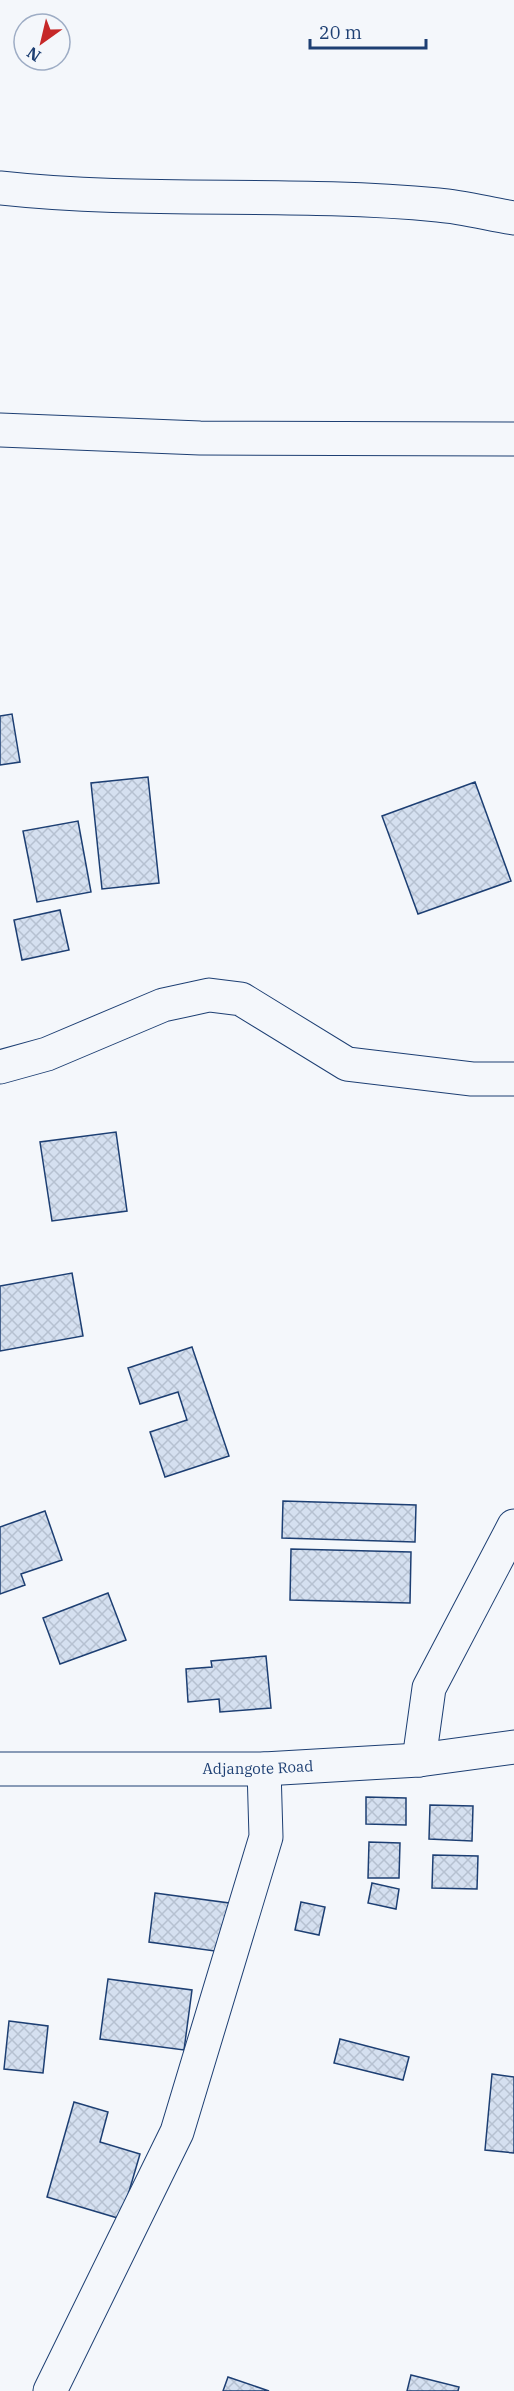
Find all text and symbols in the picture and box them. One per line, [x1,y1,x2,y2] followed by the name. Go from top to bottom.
[12,12,72,72] north arrow
[310,12,426,50] scale bar
[319,21,362,44] text: 20 m
[23,43,44,66] text: N
[203,1756,314,1778] street label: Adjangote Road

